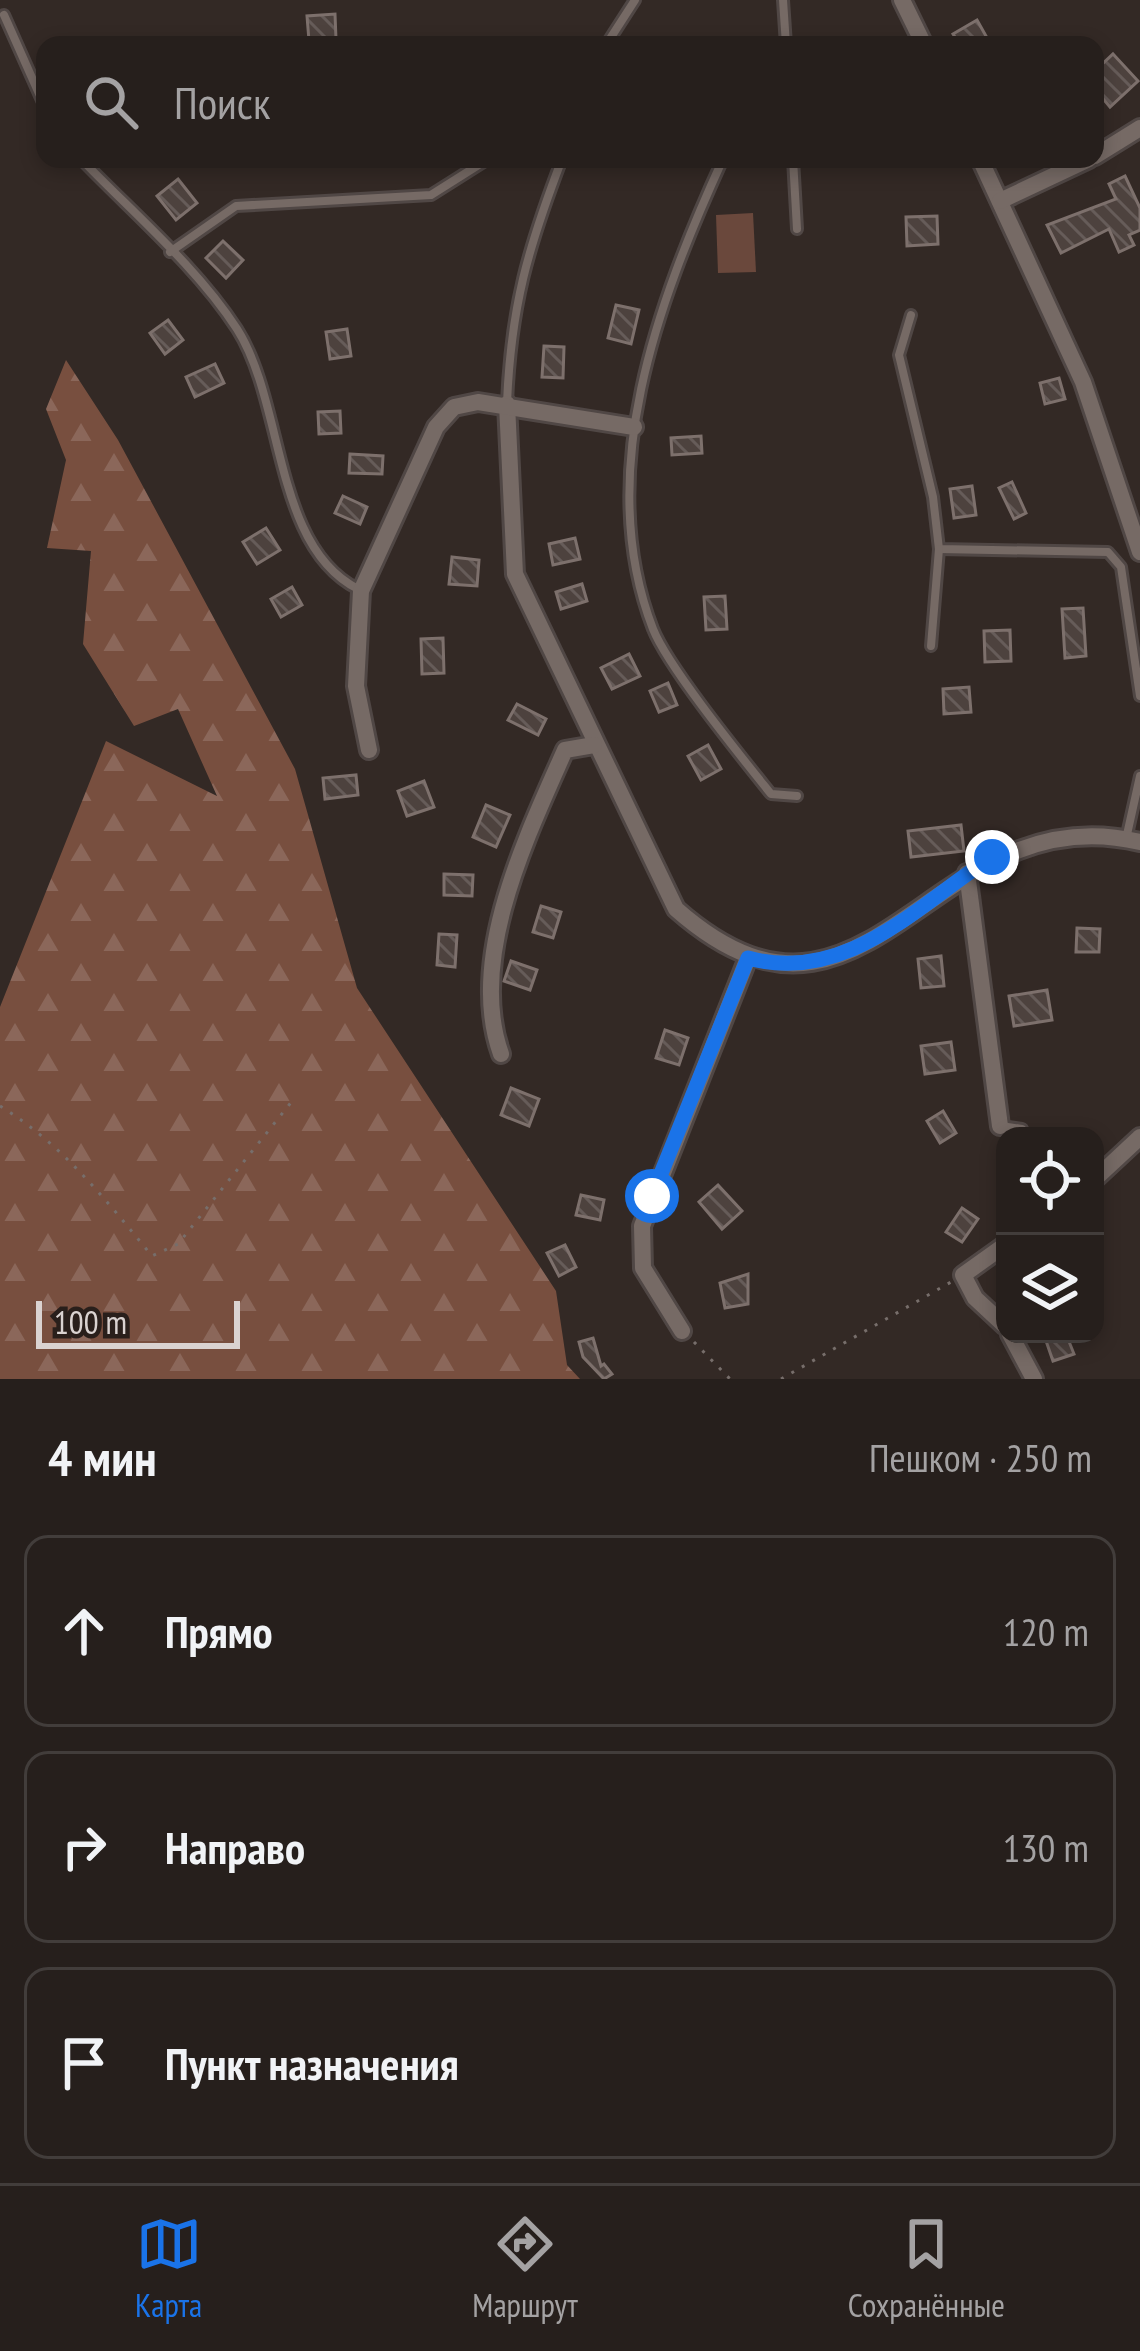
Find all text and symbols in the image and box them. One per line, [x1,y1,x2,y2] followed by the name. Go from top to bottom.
[36,36,1104,168] search box
[78,69,144,135] icon: search
[174,73,270,131] text: Поиск
[965,830,1019,884] route end
[996,1127,1104,1343] map controls
[996,1127,1104,1235] button: locate
[625,1169,679,1223] route start
[996,1235,1104,1343] button: layers
[36,1295,240,1348] scale bar
[54,1300,127,1343] text: 100 m
[48,1424,157,1490] text: 4 мин
[869,1432,1092,1483] text: Пешком · 250 m
[51,1598,117,1664] icon: ahead
[165,1602,273,1660] text: Прямо
[1003,1606,1089,1657] text: 120 m
[51,1814,117,1880] icon: right
[165,1818,305,1876] text: Направо
[1003,1822,1089,1873] text: 130 m
[51,2030,117,2096] icon: arrive
[165,2034,459,2092] text: Пункт назначения
[135,2211,202,2326] tab: Карта
[472,2211,578,2326] tab: Маршрут
[848,2211,1005,2326] tab: Сохранённые

